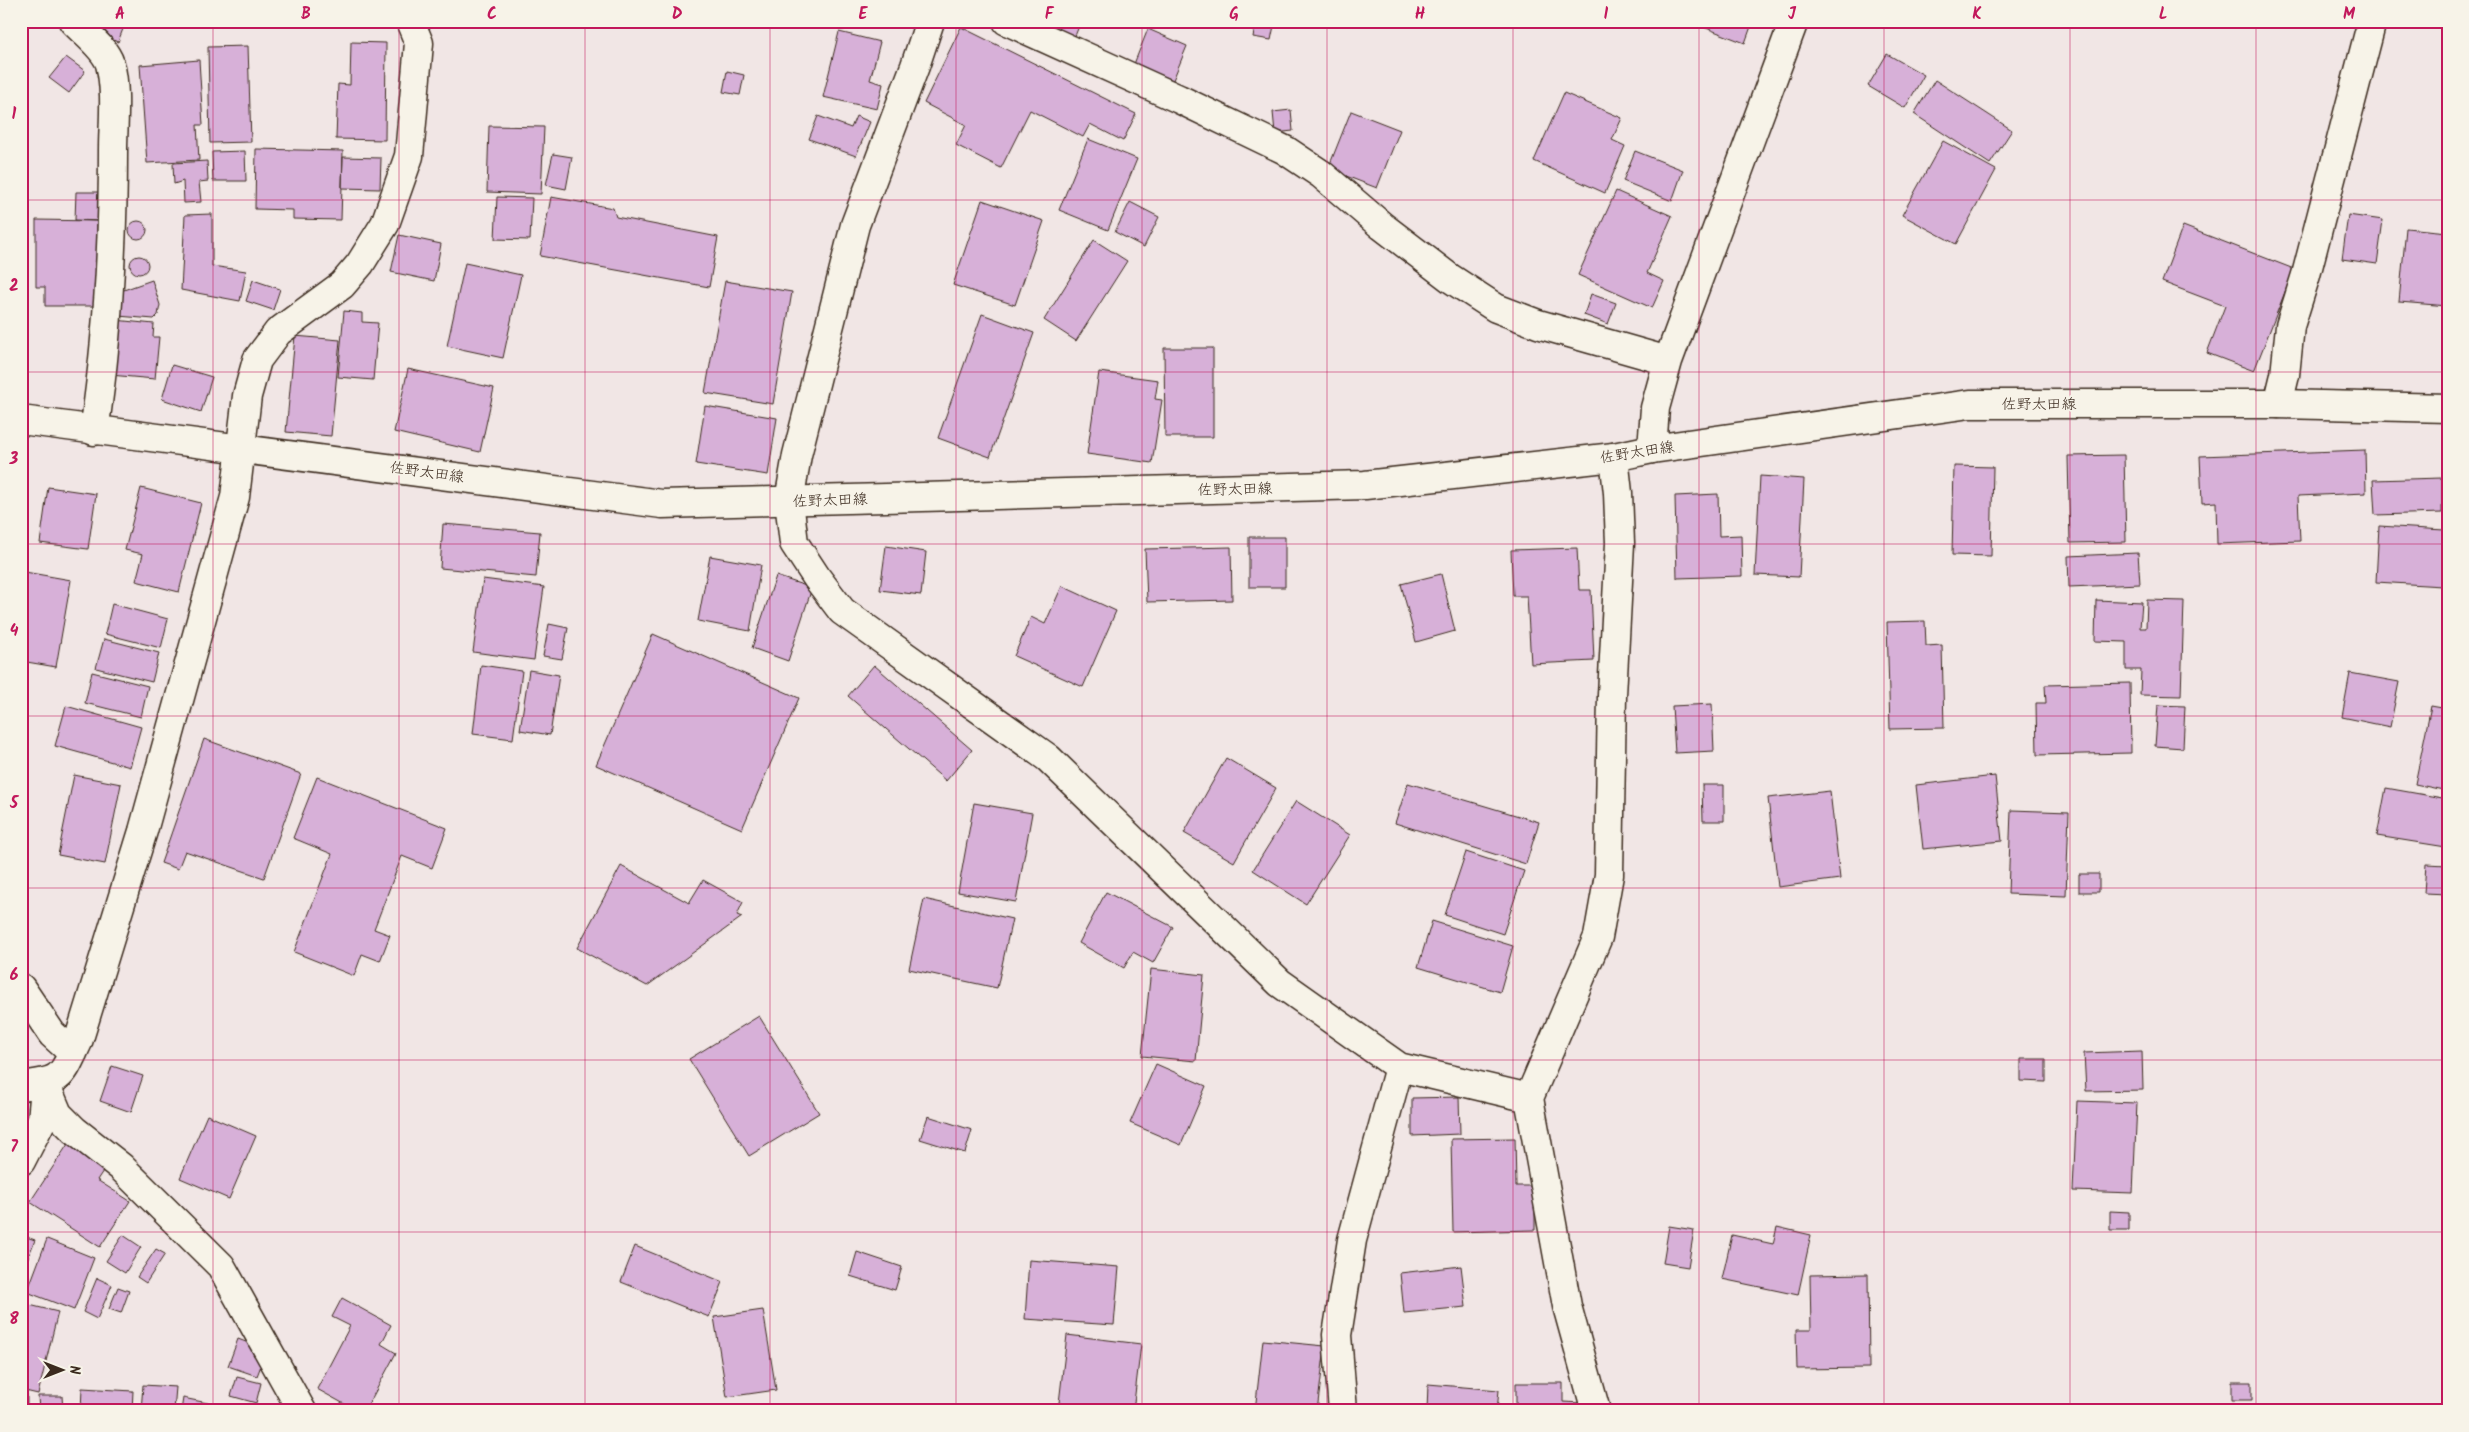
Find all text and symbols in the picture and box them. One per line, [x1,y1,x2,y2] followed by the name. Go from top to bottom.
[115,2,125,27] text: A
[301,2,311,27] text: B
[487,2,497,27] text: C
[672,2,683,27] text: D
[859,2,869,27] text: E
[1045,2,1055,27] text: F
[1229,2,1239,27] text: G
[1415,2,1425,27] text: H
[1604,2,1609,27] text: I
[1788,2,1797,27] text: J
[1972,2,1982,27] text: K
[2159,2,2167,27] text: L
[2343,2,2356,27] text: M
[12,102,17,127] text: 1
[9,274,19,299] text: 2
[2001,393,2077,417] street label: 佐野太田線
[1598,435,1676,471] street label: 佐野太田線
[9,447,19,472] text: 3
[388,456,466,490] street label: 佐野太田線
[1197,477,1273,503] street label: 佐野太田線
[792,488,868,514] street label: 佐野太田線
[10,619,19,644] text: 4
[9,791,20,816] text: 5
[10,963,19,988] text: 6
[10,1135,18,1160] text: 7
[9,1307,19,1332] text: 8
[38,1344,88,1394] north arrow
[63,1366,85,1375] text: N

